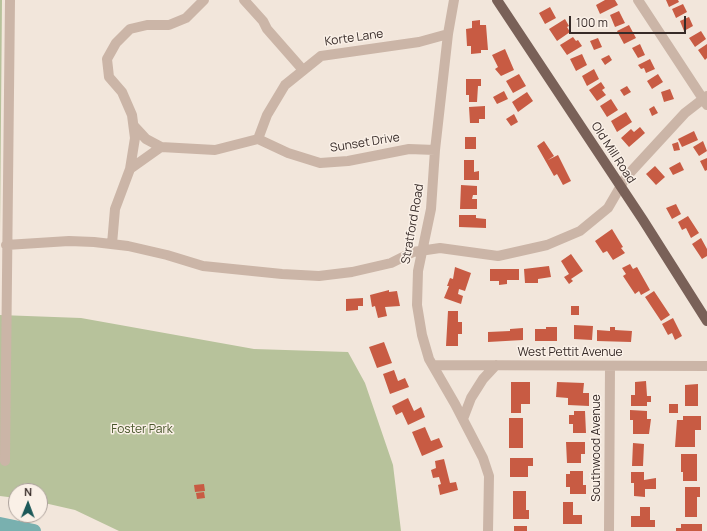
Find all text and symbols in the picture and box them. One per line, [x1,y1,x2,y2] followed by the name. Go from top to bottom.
[571,8,688,34] scale bar
[576,14,608,31] text: 100 m
[324,27,384,49] street label: Korte Lane
[588,120,638,186] street label: Old Mill Road
[329,130,401,156] street label: Sunset Drive
[399,183,427,265] street label: Stratford Road
[517,346,623,360] street label: West Pettit Avenue
[590,394,604,502] street label: Southwood Avenue
[111,423,173,437] park label: Foster Park
[8,483,48,523] north arrow
[24,484,32,499] text: N

